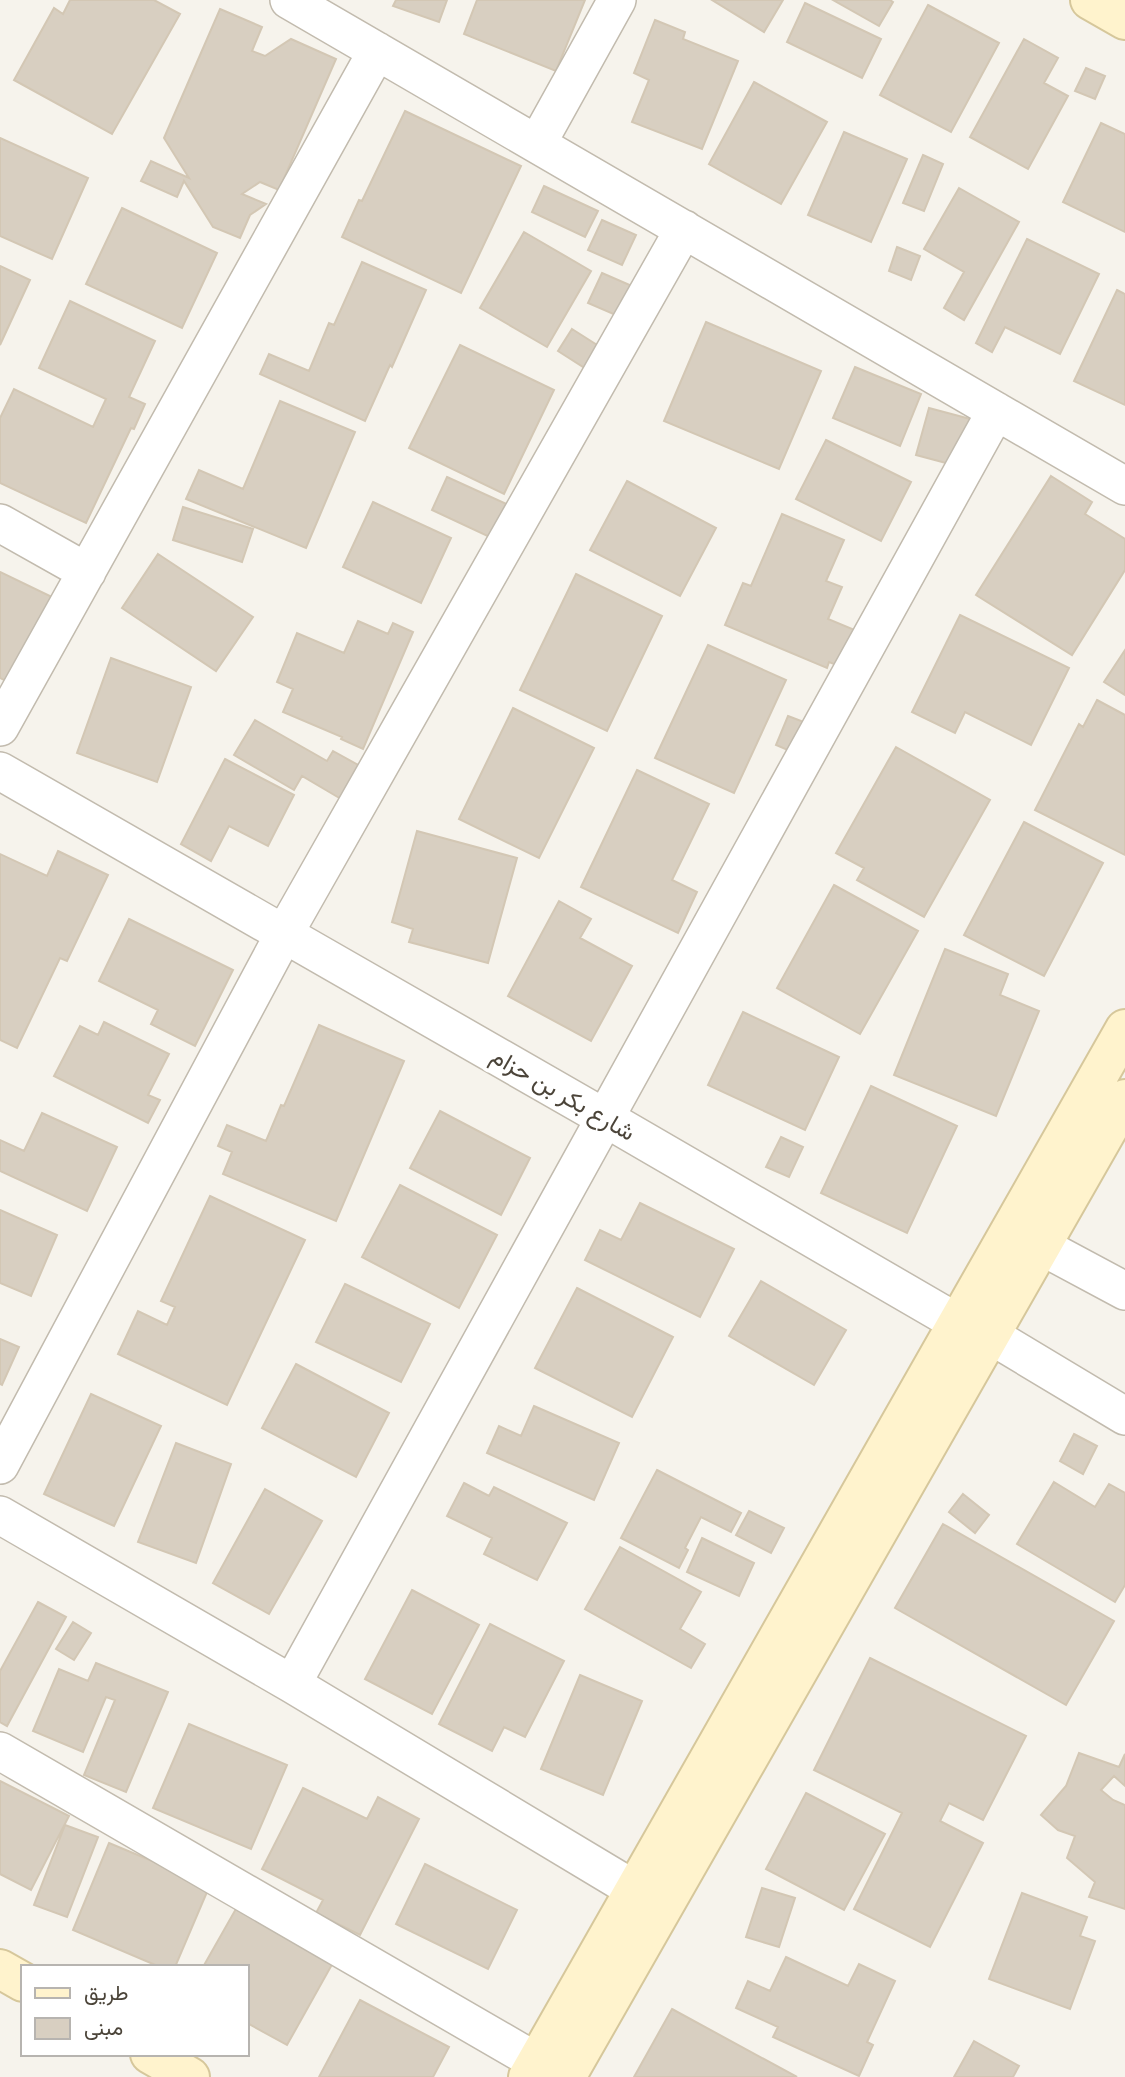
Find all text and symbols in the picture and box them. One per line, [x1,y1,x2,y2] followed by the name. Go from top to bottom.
[484,1042,640,1149] street label: شارع بكر بن حزام
[21,1965,248,2056] legend
[84,1981,129,2008] text: طريق
[84,2016,123,2043] text: مبنى

